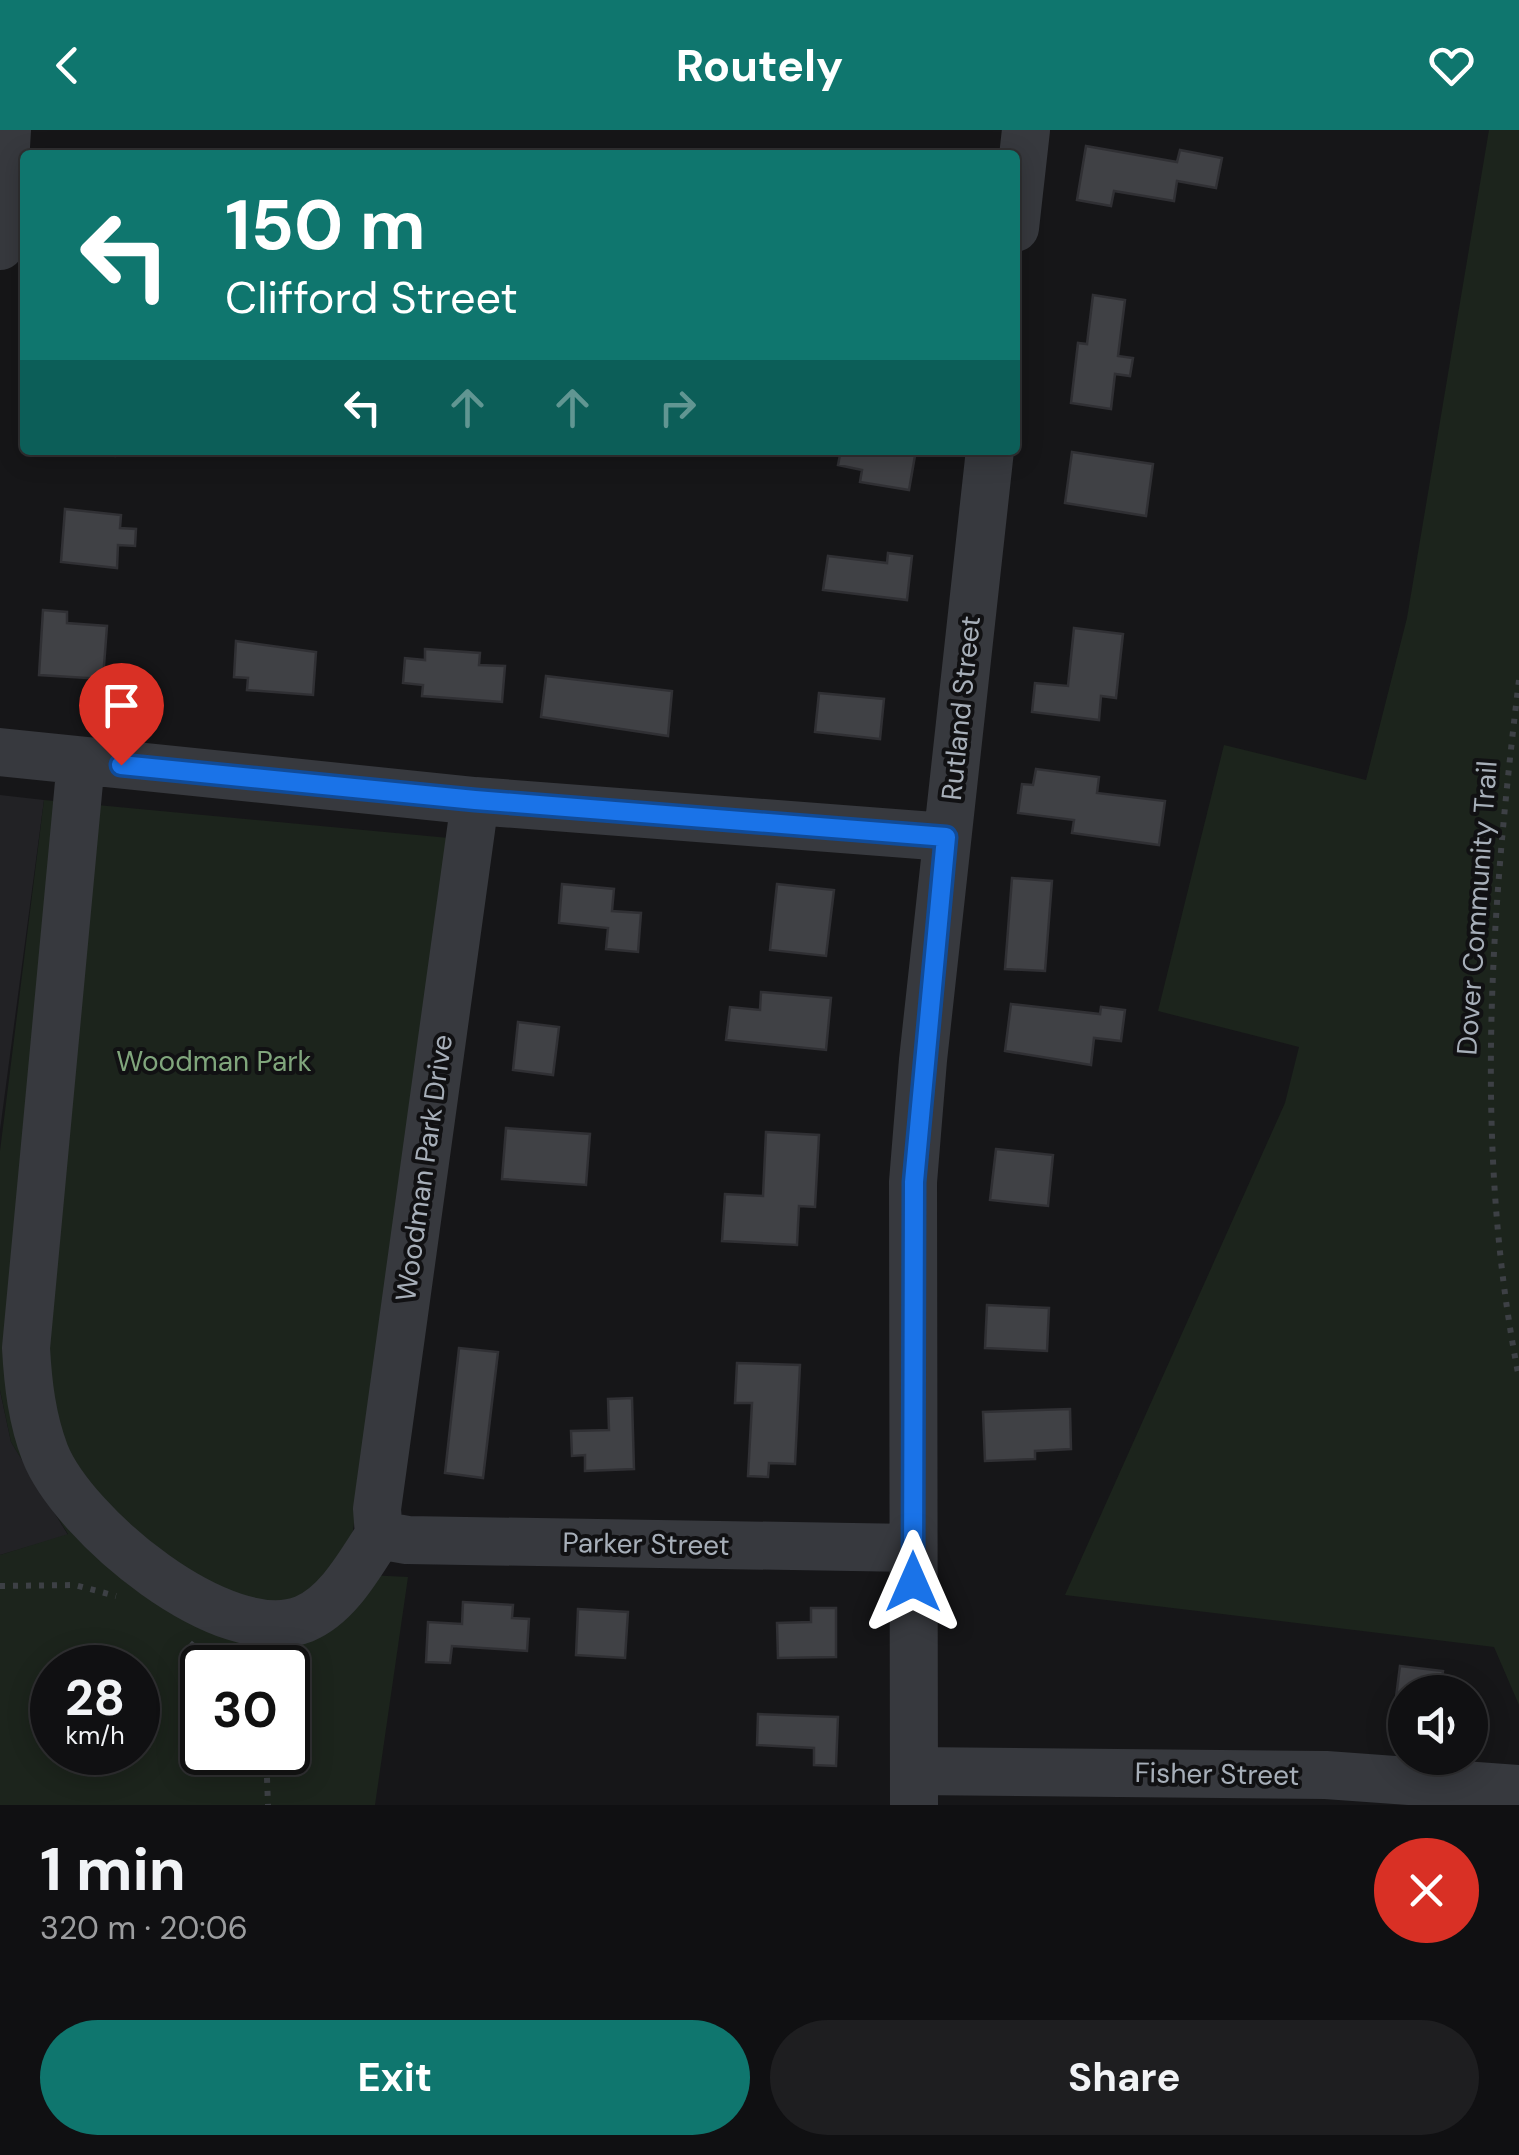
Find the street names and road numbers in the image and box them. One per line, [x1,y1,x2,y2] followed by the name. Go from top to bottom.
[933,614,989,802] street label: Rutland Street
[1448,760,1506,1056] street label: Dover Community Trail
[387,1032,461,1304] street label: Woodman Park Drive
[562,1524,730,1564] street label: Parker Street
[1134,1754,1300,1794] street label: Fisher Street

